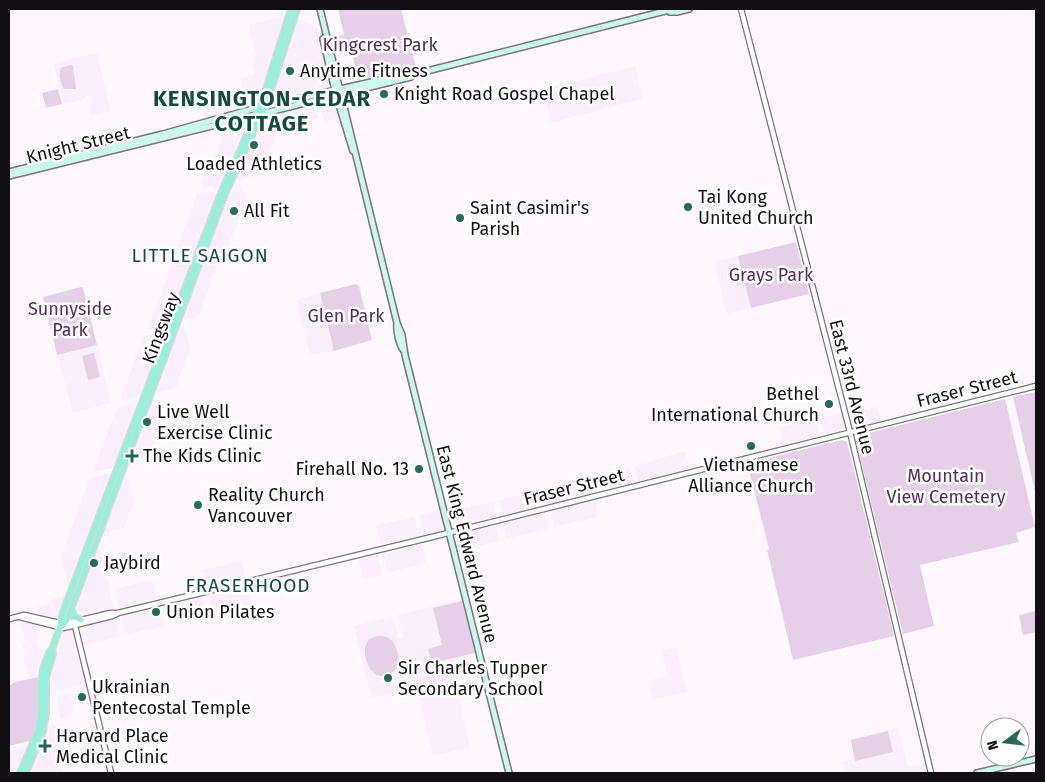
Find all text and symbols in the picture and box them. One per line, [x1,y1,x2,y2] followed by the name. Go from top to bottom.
[322,34,438,56] park label: Kingcrest Park
[300,60,428,82] place label: Anytime Fitness
[284,65,296,77] marker: Anytime Fitness
[394,83,615,105] place label: Knight Road Gospel Chapel
[153,85,371,137] district label: KENSINGTON-CEDAR COTTAGE
[378,88,390,100] marker: Knight Road Gospel Chapel
[24,121,133,169] street label: Knight Street
[248,139,260,151] marker: Loaded Athletics
[186,153,322,175] place label: Loaded Athletics
[698,186,814,229] place label: Tai Kong United Church
[470,197,589,240] place label: Saint Casimir's Parish
[244,200,290,222] place label: All Fit
[682,201,694,213] marker: Tai Kong United Church
[228,205,240,217] marker: All Fit
[454,212,466,224] marker: Saint Casimir's Parish
[131,244,269,267] district label: LITTLE SAIGON
[729,264,814,286] park label: Grays Park
[137,289,185,367] street label: Kingsway
[28,298,112,341] park label: Sunnyside Park
[307,305,385,327] park label: Glen Park
[825,317,879,457] street label: East 33rd Avenue
[914,366,1020,412] street label: Fraser Street
[651,383,819,426] place label: Bethel International Church
[823,398,835,410] marker: Bethel International Church
[157,401,273,444] place label: Live Well Exercise Clinic
[141,416,153,428] marker: Live Well Exercise Clinic
[745,440,757,452] marker: Vietnamese Alliance Church
[432,443,502,645] street label: East King Edward Avenue
[143,445,262,467] place label: The Kids Clinic
[125,449,139,463] marker: The Kids Clinic
[688,454,814,497] place label: Vietnamese Alliance Church
[296,458,409,480] place label: Firehall No. 13
[413,463,425,475] marker: Firehall No. 13
[521,464,627,510] street label: Fraser Street
[886,465,1006,508] park label: Mountain View Cemetery
[208,484,325,527] place label: Reality Church Vancouver
[192,499,204,511] marker: Reality Church Vancouver
[104,552,161,574] place label: Jaybird
[88,557,100,569] marker: Jaybird
[185,574,311,597] district label: FRASERHOOD
[166,601,274,623] place label: Union Pilates
[150,606,162,618] marker: Union Pilates
[398,657,547,700] place label: Sir Charles Tupper Secondary School
[382,672,394,684] marker: Sir Charles Tupper Secondary School
[92,676,251,719] place label: Ukrainian Pentecostal Temple
[76,691,88,703] marker: Ukrainian Pentecostal Temple
[980,717,1030,767] north arrow
[56,725,169,768] place label: Harvard Place Medical Clinic
[38,739,52,753] marker: Harvard Place Medical Clinic
[984,739,1002,752] text: N

